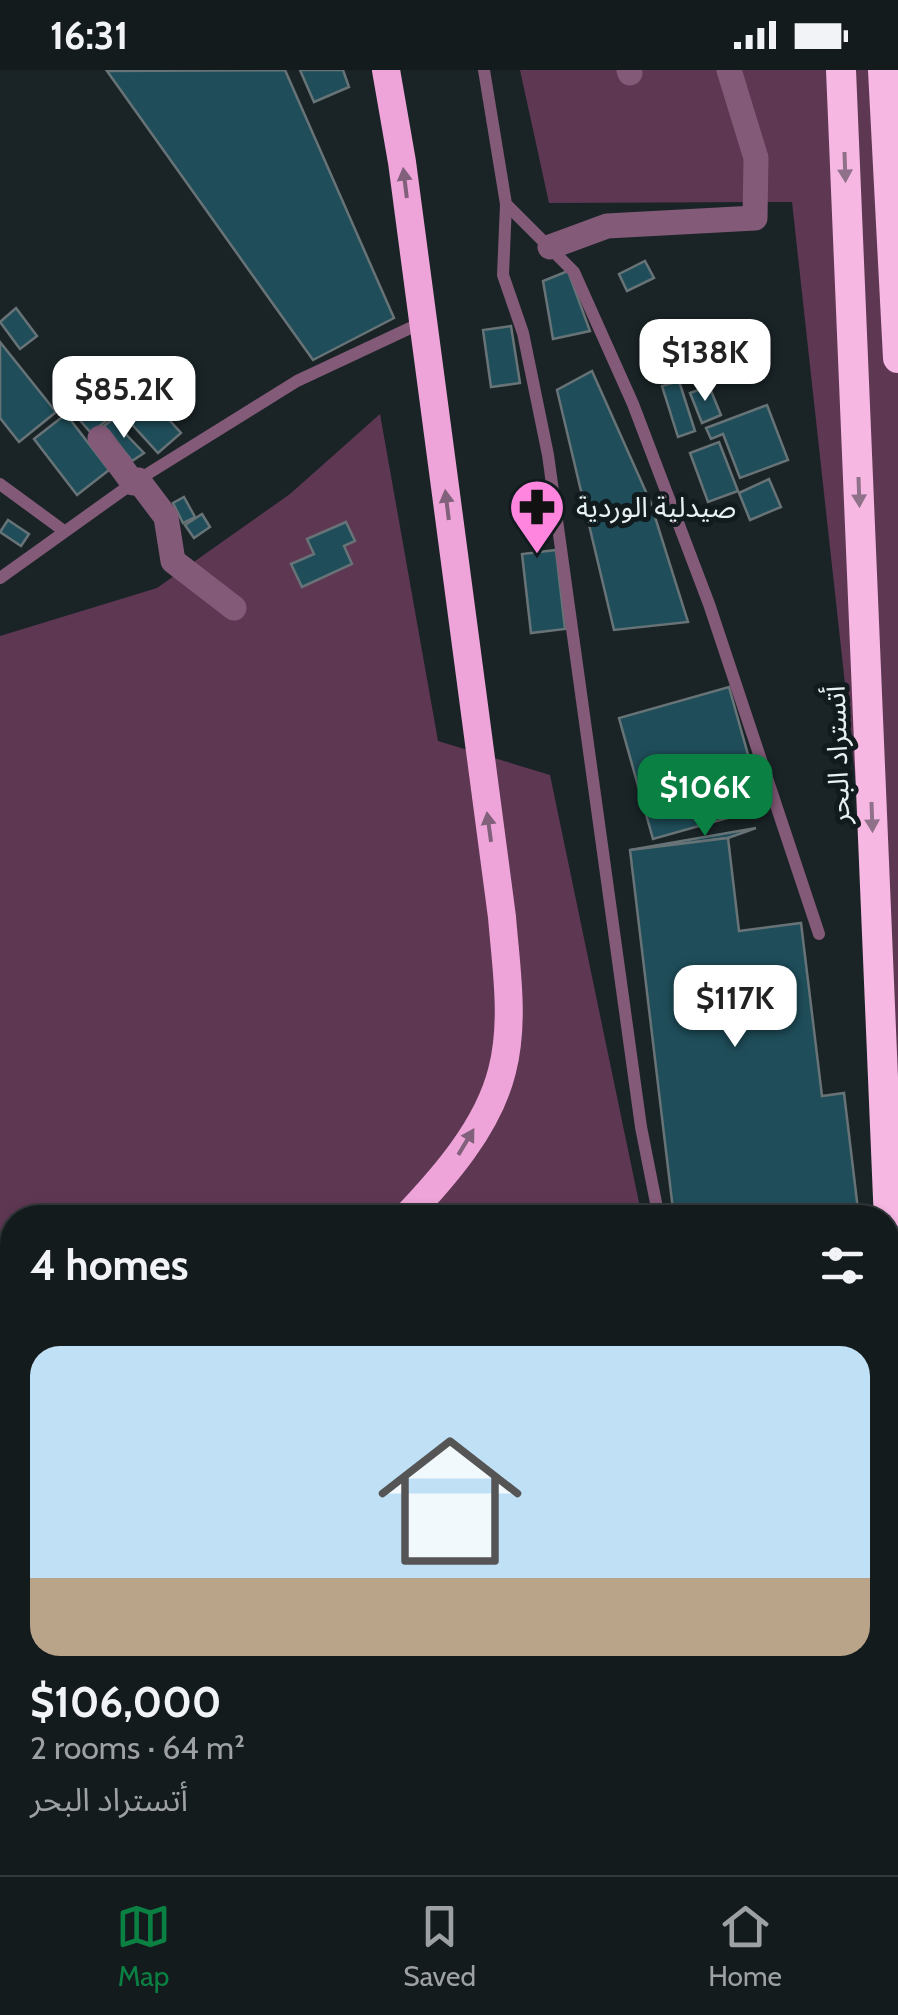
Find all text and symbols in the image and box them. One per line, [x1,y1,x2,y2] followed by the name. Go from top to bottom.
[50,12,128,59] text: 16:31
[837,152,853,184] one-way arrow
[397,166,413,198] one-way arrow
[635,319,775,404] pin: $138K
[661,332,749,371] text: $138K
[43,356,205,441] pin: $85.2K
[74,369,174,408] text: $85.2K
[507,477,567,556] pharmacy icon: صيدلية الوردية
[851,477,867,509] one-way arrow
[438,489,454,520] one-way arrow
[576,490,736,524] place label: صيدلية الوردية
[817,685,856,826] street label: أتستراد البحر
[635,754,775,839] pin: $106K
[659,767,751,806] text: $106K
[864,801,880,833] one-way arrow
[481,811,497,842] one-way arrow
[665,965,805,1050] pin: $117K
[696,978,774,1017] text: $117K
[457,1128,474,1156] one-way arrow
[815,1238,870,1293] icon: filters
[30,1239,189,1291] text: 4 homes
[360,1411,540,1591] icon: home
[30,1676,221,1728] text: $106,000
[30,1728,245,1767] text: 2 rooms · 64 m²
[30,1780,188,1819] text: أتستراد البحر
[116,1899,171,1993] tab: Map
[403,1899,476,1993] tab: Saved
[708,1899,782,1993] tab: Home

